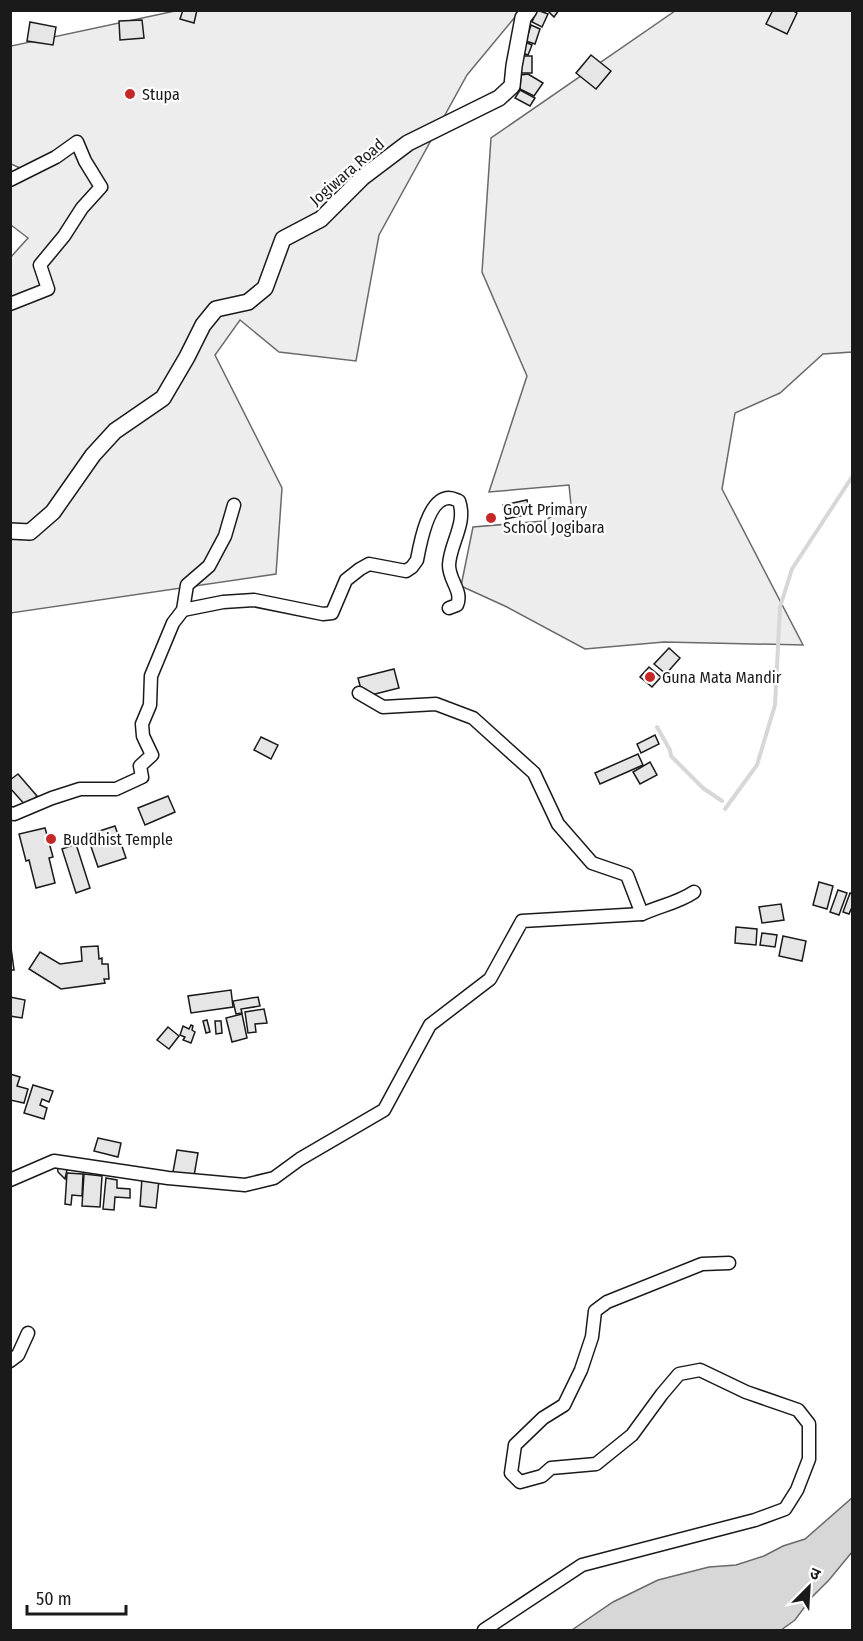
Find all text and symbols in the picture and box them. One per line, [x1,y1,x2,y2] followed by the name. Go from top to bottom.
[142,85,180,104] place label: Stupa
[123,87,137,101] marker: Stupa
[306,135,388,209] street label: Jogiwara Road
[503,500,605,537] place label: Govt Primary School Jogibara
[484,511,498,525] marker: Govt Primary School Jogibara
[662,668,782,687] place label: Guna Mata Mandir
[643,670,657,684] marker: Guna Mata Mandir
[63,830,173,849] place label: Buddhist Temple
[44,832,58,846] marker: Buddhist Temple
[779,1557,839,1617] north arrow
[807,1563,824,1585] text: उ
[27,1578,126,1616] scale bar
[36,1588,72,1610] text: 50 m

